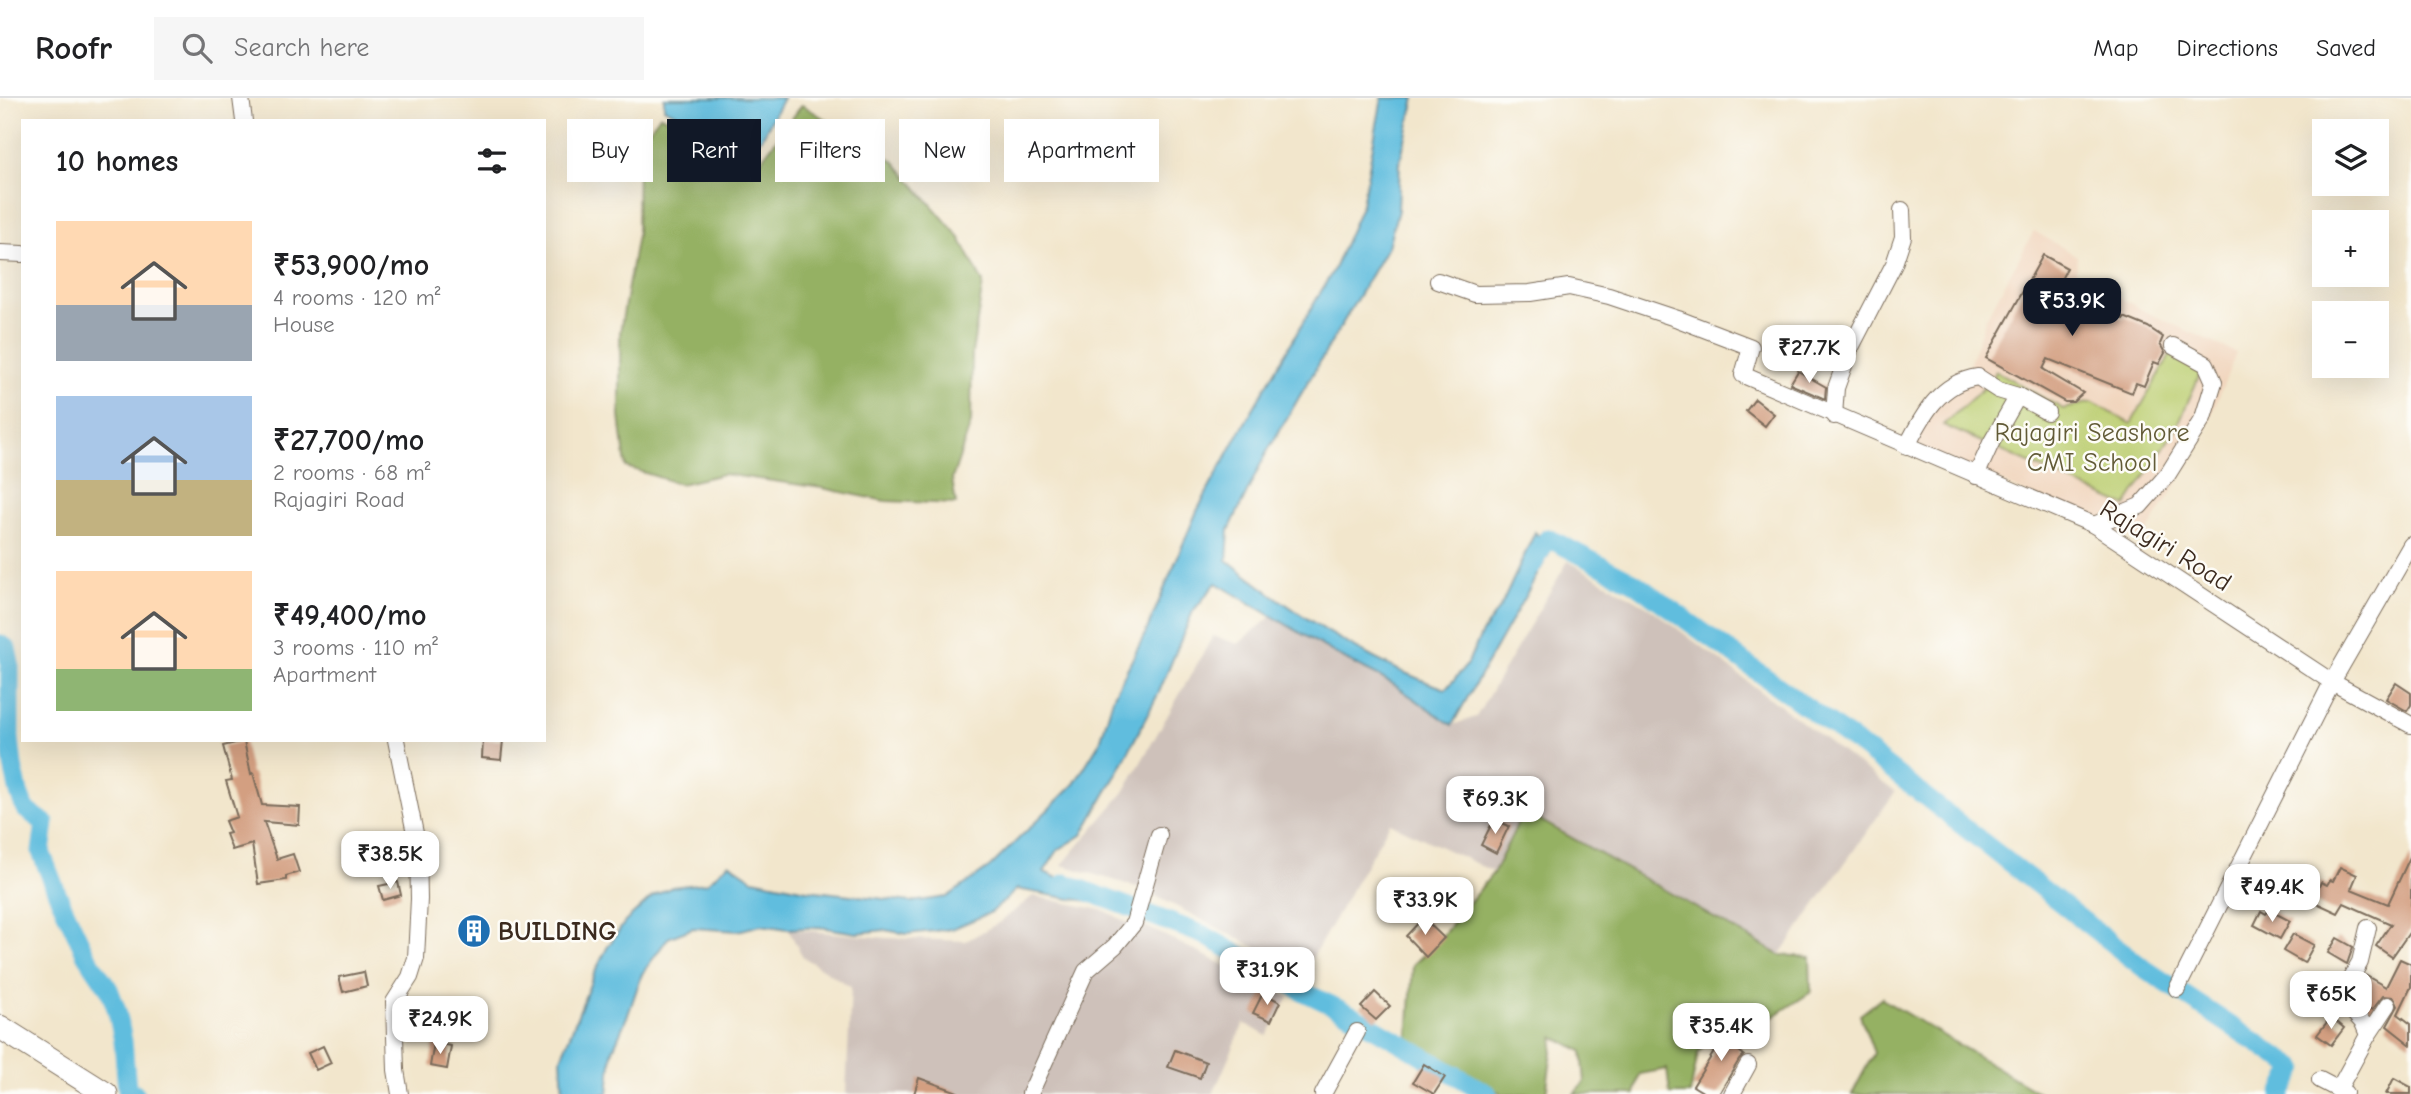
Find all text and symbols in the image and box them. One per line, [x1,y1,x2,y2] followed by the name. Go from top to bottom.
[154,17,644,80] search box
[35,29,112,67] text: Roofr
[178,29,216,67] icon: search
[234,33,369,63] text: Search here
[2093,34,2139,62] text: Map
[2177,34,2278,62] text: Directions
[2316,34,2376,62] text: Saved
[567,119,653,182] chip: Buy
[667,119,761,182] chip: Rent
[775,119,885,182] chip: Filters
[899,119,990,182] chip: New
[1004,119,1159,182] chip: Apartment
[2312,119,2389,378] map controls
[2312,119,2389,196] button: layers
[473,142,511,180] icon: filters
[56,144,178,179] text: 10 homes
[2312,210,2389,287] button: +
[273,248,429,283] text: ₹53,900/mo
[112,249,196,333] icon: home
[2015,278,2129,338] pin: ₹53.9K
[273,284,440,311] text: 4 rooms · 120 m²
[2039,287,2105,314] text: ₹53.9K
[2312,301,2389,378] button: −
[273,311,335,338] text: House
[1752,326,1866,385] pin: ₹27.7K
[1778,334,1840,361] text: ₹27.7K
[1995,418,2189,478] park label: Rajagiri Seashore CMI School
[273,423,424,458] text: ₹27,700/mo
[112,424,196,508] icon: home
[273,459,431,486] text: 2 rooms · 68 m²
[273,486,405,513] text: Rajagiri Road
[2094,494,2237,598] street label: Rajagiri Road
[273,598,427,633] text: ₹49,400/mo
[112,599,196,683] icon: home
[273,634,438,661] text: 3 rooms · 110 m²
[273,661,376,688] text: Apartment
[1438,776,1552,836] pin: ₹69.3K
[1462,785,1528,812] text: ₹69.3K
[333,832,447,891] pin: ₹38.5K
[357,840,423,867] text: ₹38.5K
[2215,864,2329,924] pin: ₹49.4K
[2240,873,2304,900] text: ₹49.4K
[1368,878,1482,937] pin: ₹33.9K
[1393,886,1457,913] text: ₹33.9K
[455,912,493,950] building icon: BUILDING
[498,917,617,947] place label: BUILDING
[1210,948,1324,1007] pin: ₹31.9K
[1236,956,1298,983] text: ₹31.9K
[2290,972,2372,1031] pin: ₹65K
[2306,980,2356,1007] text: ₹65K
[383,996,497,1056] pin: ₹24.9K
[1664,1004,1778,1063] pin: ₹35.4K
[408,1005,472,1032] text: ₹24.9K
[1689,1012,1753,1039] text: ₹35.4K

